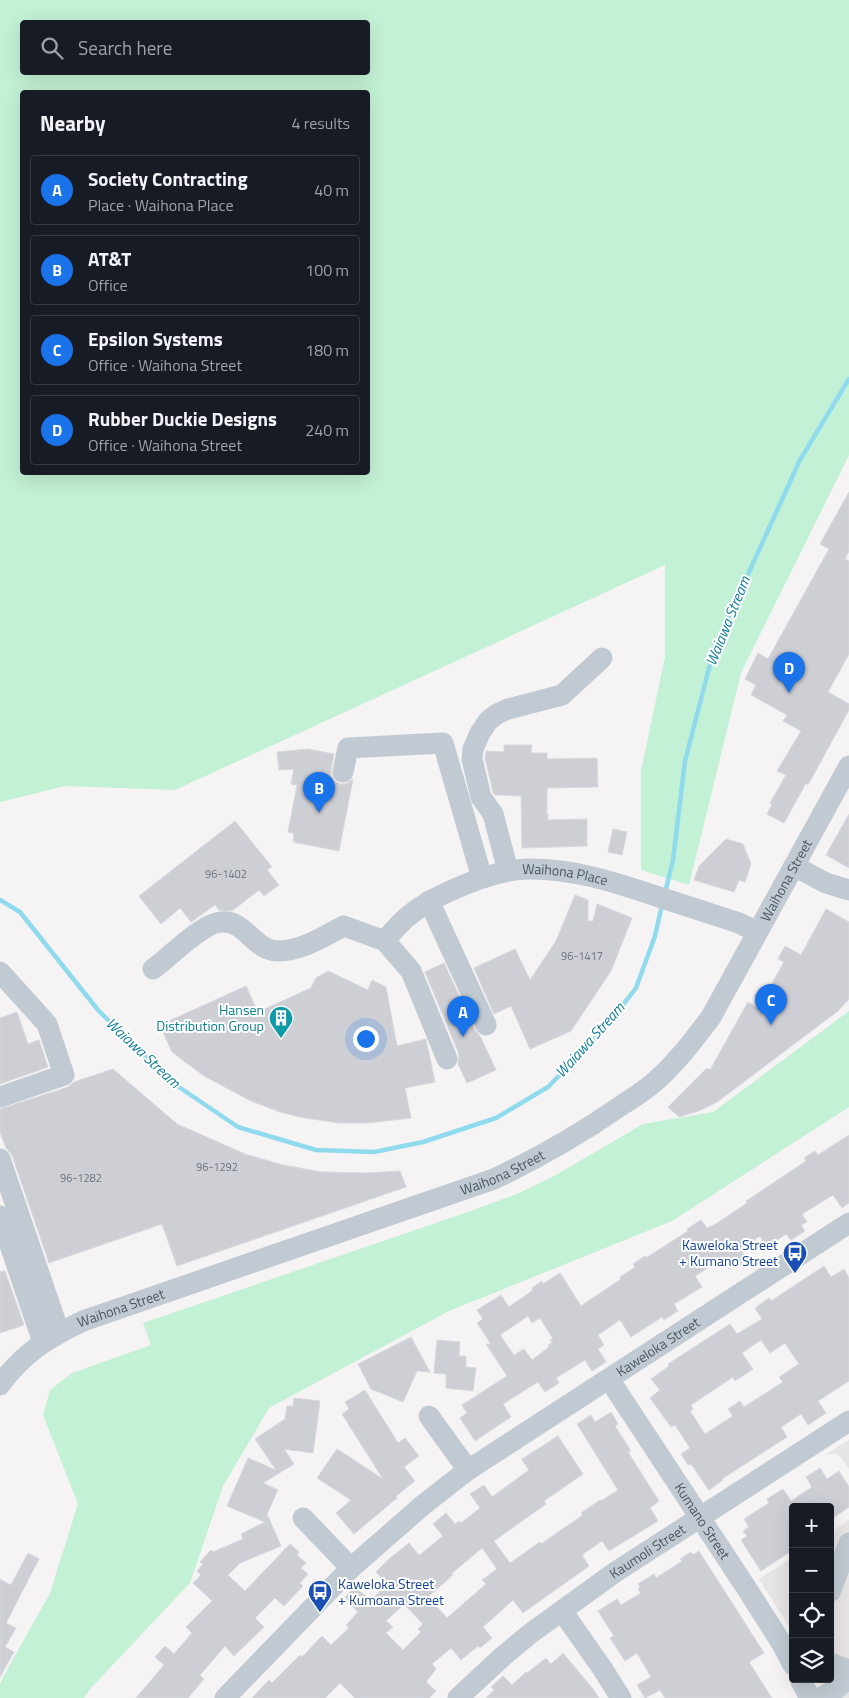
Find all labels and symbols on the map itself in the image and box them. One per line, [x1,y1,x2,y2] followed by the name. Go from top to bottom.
[699,572,756,669] water label: Waiawa Stream
[773,652,805,693] pin: D
[303,772,335,813] pin: B
[755,835,817,925] street label: Waihona Street
[522,858,610,890] street label: Waihona Place
[205,866,247,882] house number: 96-1402
[561,948,603,964] house number: 96-1417
[755,984,787,1025] pin: C
[447,996,479,1037] pin: A
[549,997,630,1083] water label: Waiawa Stream
[156,999,264,1036] place label: Hansen Distribution Group
[268,1005,294,1039] building icon: Hansen Distribution Group
[101,1012,186,1094] water label: Waiawa Stream
[353,1026,379,1052] your location
[457,1144,548,1200] street label: Waihona Street
[196,1159,238,1175] house number: 96-1292
[60,1170,102,1186] house number: 96-1282
[679,1234,778,1271] place label: Kaweloka Street + Kumano Street
[782,1240,808,1274] bus stop icon: Kaweloka Street + Kumano Street
[74,1283,167,1332] street label: Waihona Street
[612,1311,704,1381] street label: Kaweloka Street
[670,1478,736,1563] street label: Kumano Street
[605,1518,689,1583] street label: Kaumoli Street
[338,1573,444,1610] place label: Kaweloka Street + Kumoana Street
[307,1579,333,1613] bus stop icon: Kaweloka Street + Kumoana Street

